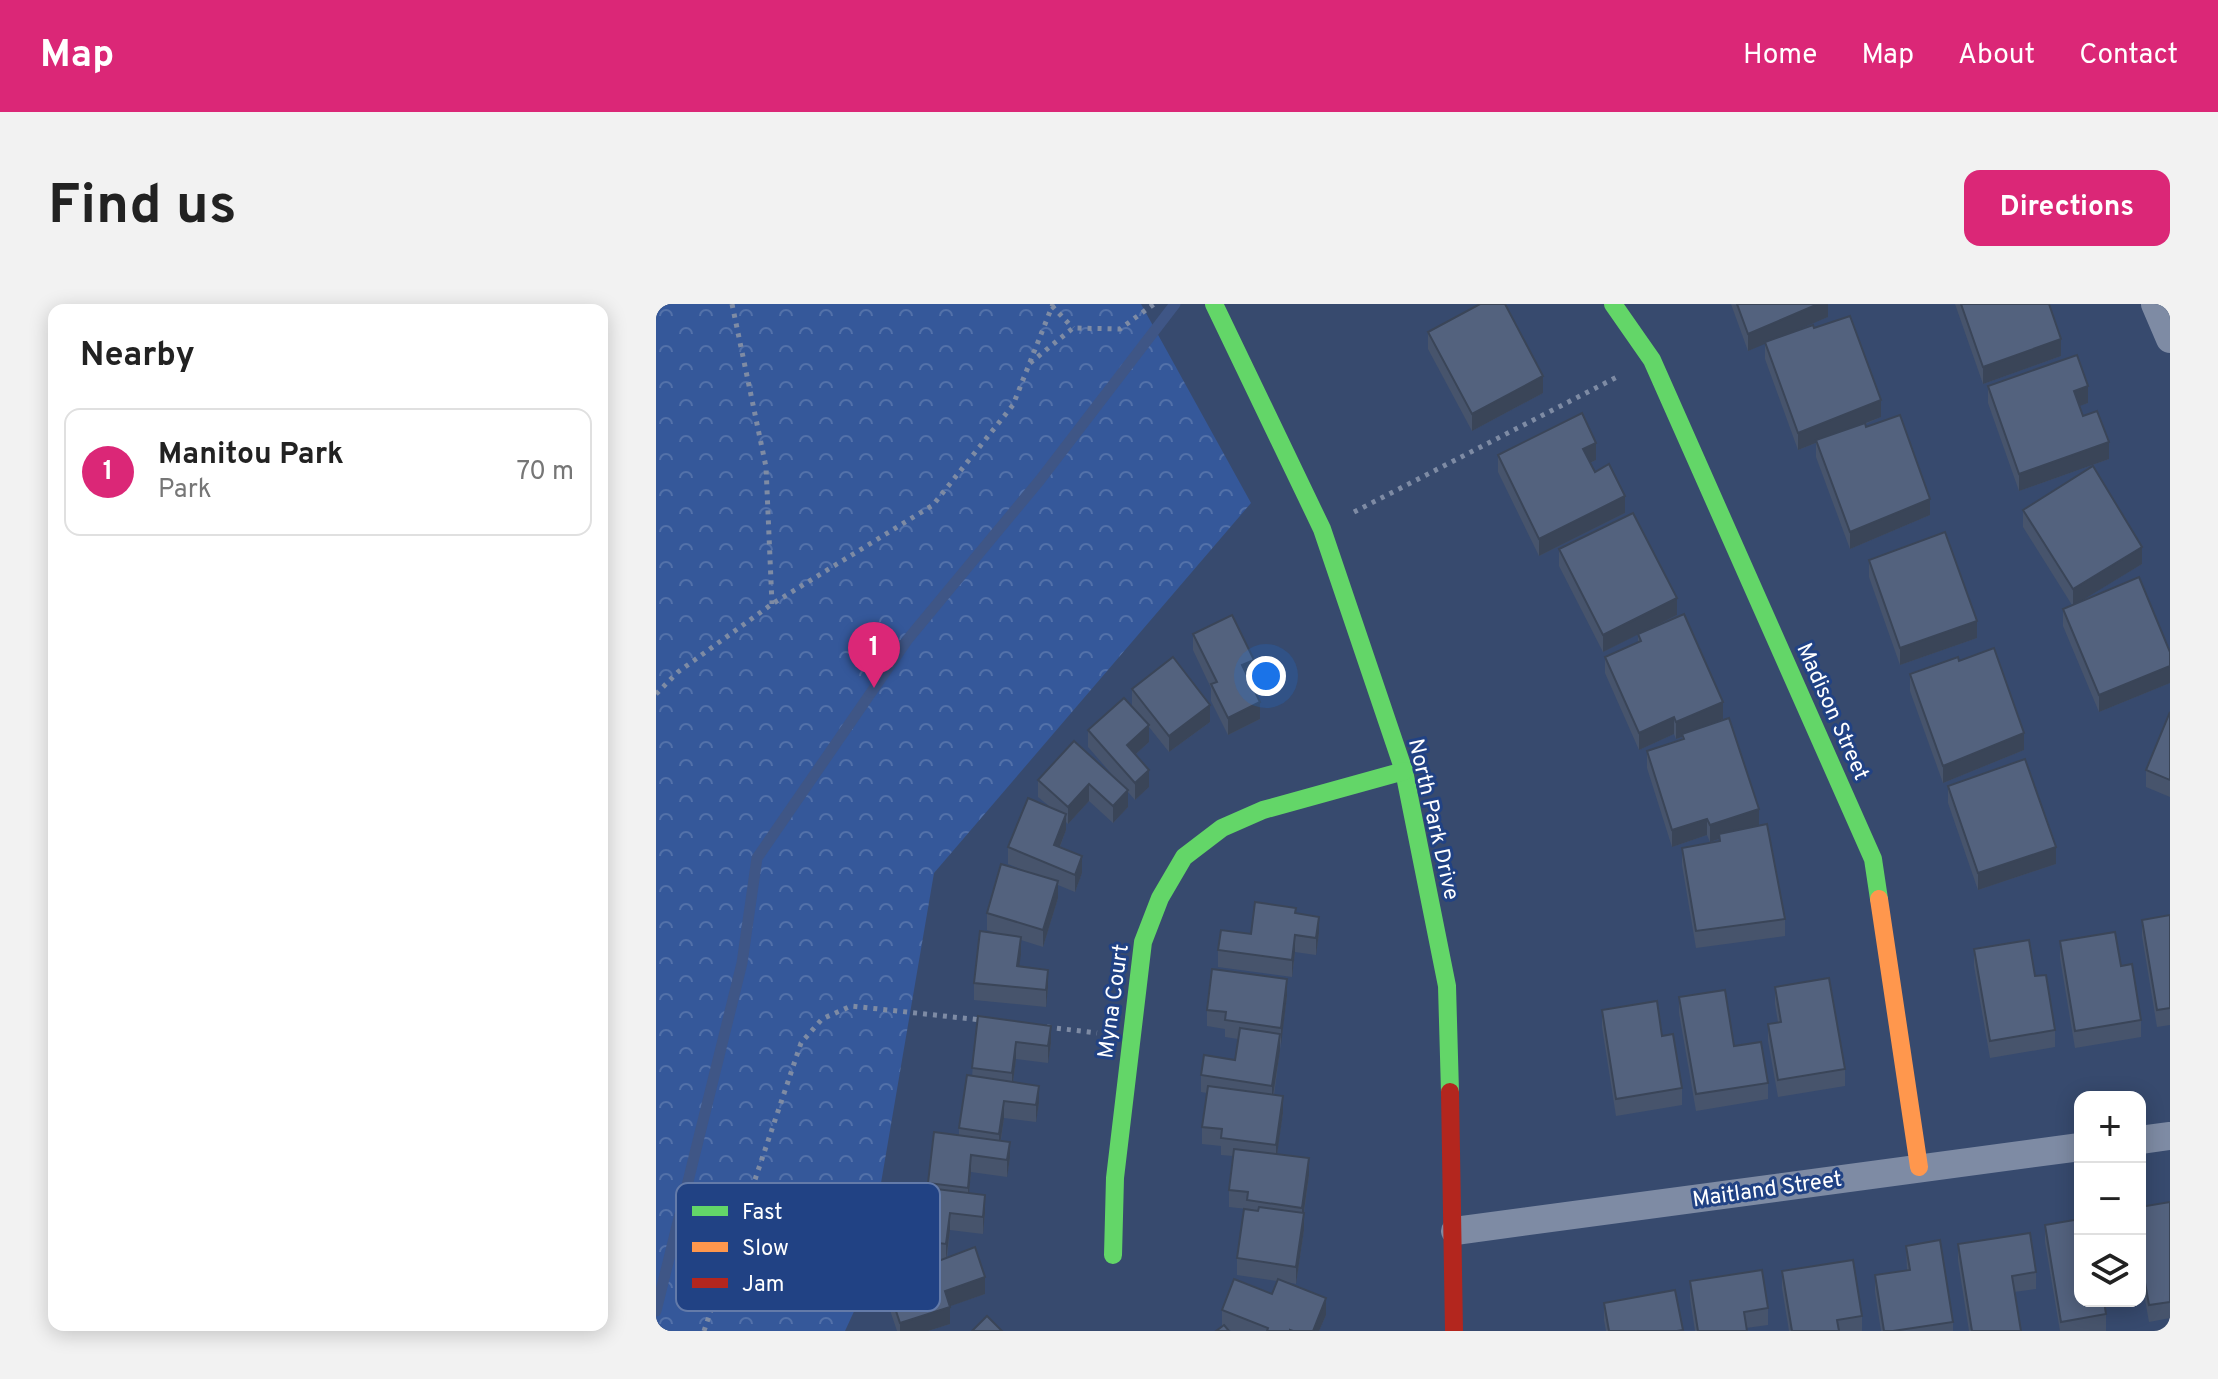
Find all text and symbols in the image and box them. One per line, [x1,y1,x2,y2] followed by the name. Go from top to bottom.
[40,32,114,81] text: Map
[1743,38,1817,74] text: Home
[1861,38,1914,74] text: Map
[1958,38,2035,74] text: About
[2079,38,2178,74] text: Contact
[1964,170,2170,246] button: Directions
[48,173,237,243] text: Find us
[80,335,195,378] text: Nearby
[158,437,344,474] text: Manitou Park
[103,456,113,489] text: 1
[516,456,574,489] text: 70 m
[158,474,212,507] text: Park
[848,622,900,688] pin: 1
[1789,639,1874,785] street label: Madison Street
[1246,656,1286,696] your location
[1401,736,1464,903] street label: North Park Drive
[1093,942,1136,1060] street label: Myna Court
[2074,1091,2146,1307] map controls
[2074,1091,2146,1163] button: +
[2074,1163,2146,1235] button: −
[1691,1167,1844,1214] street label: Maitland Street
[676,1183,940,1311] legend
[742,1200,783,1227] text: Fast
[2074,1235,2146,1307] button: layers
[742,1236,789,1263] text: Slow
[742,1272,785,1299] text: Jam

